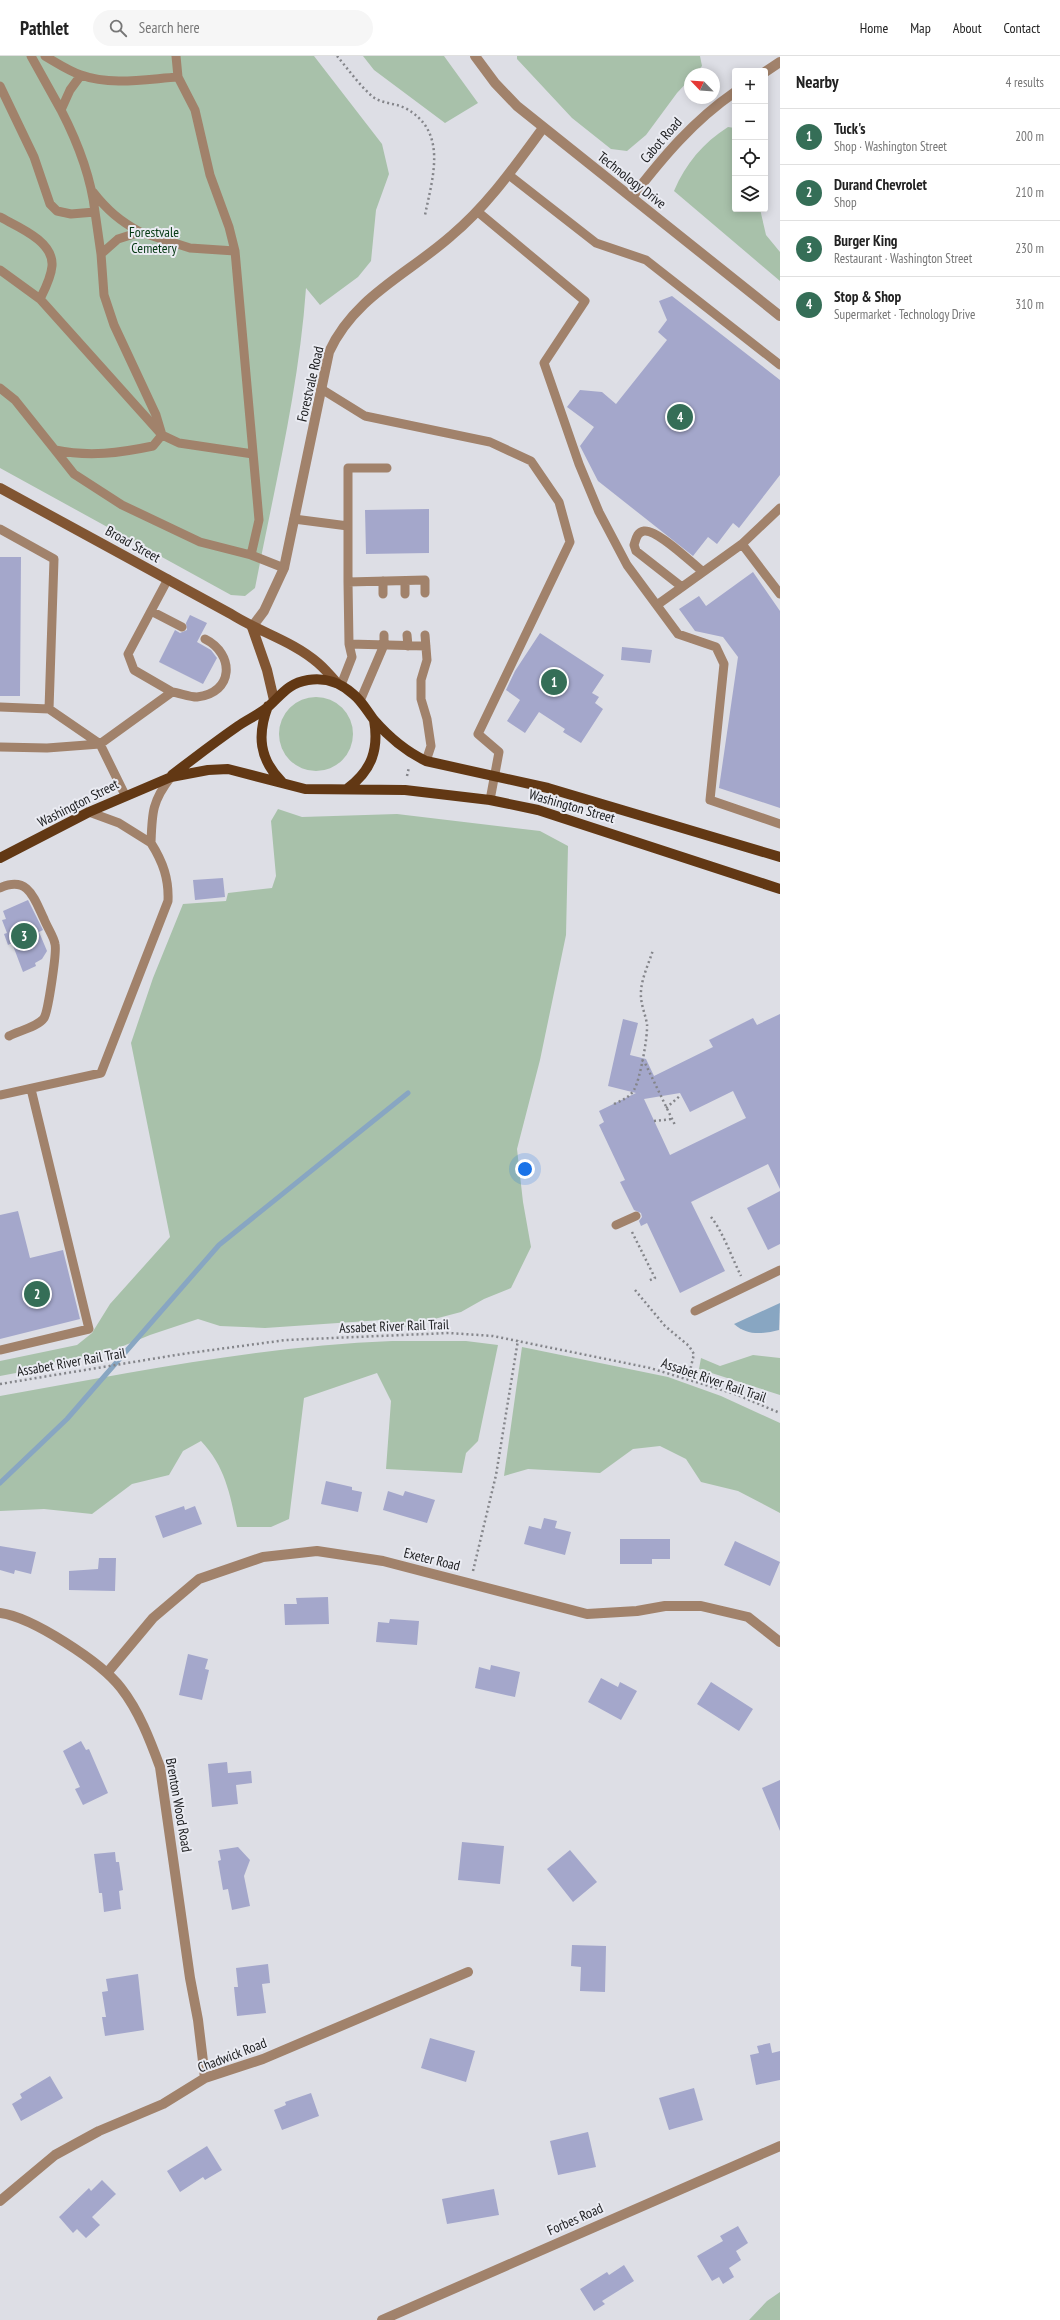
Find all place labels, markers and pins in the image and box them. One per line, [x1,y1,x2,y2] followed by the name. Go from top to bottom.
[667,402,693,432] pin: 4
[541,667,567,697] pin: 1
[11,921,37,951] pin: 3
[24,1279,50,1309] pin: 2

